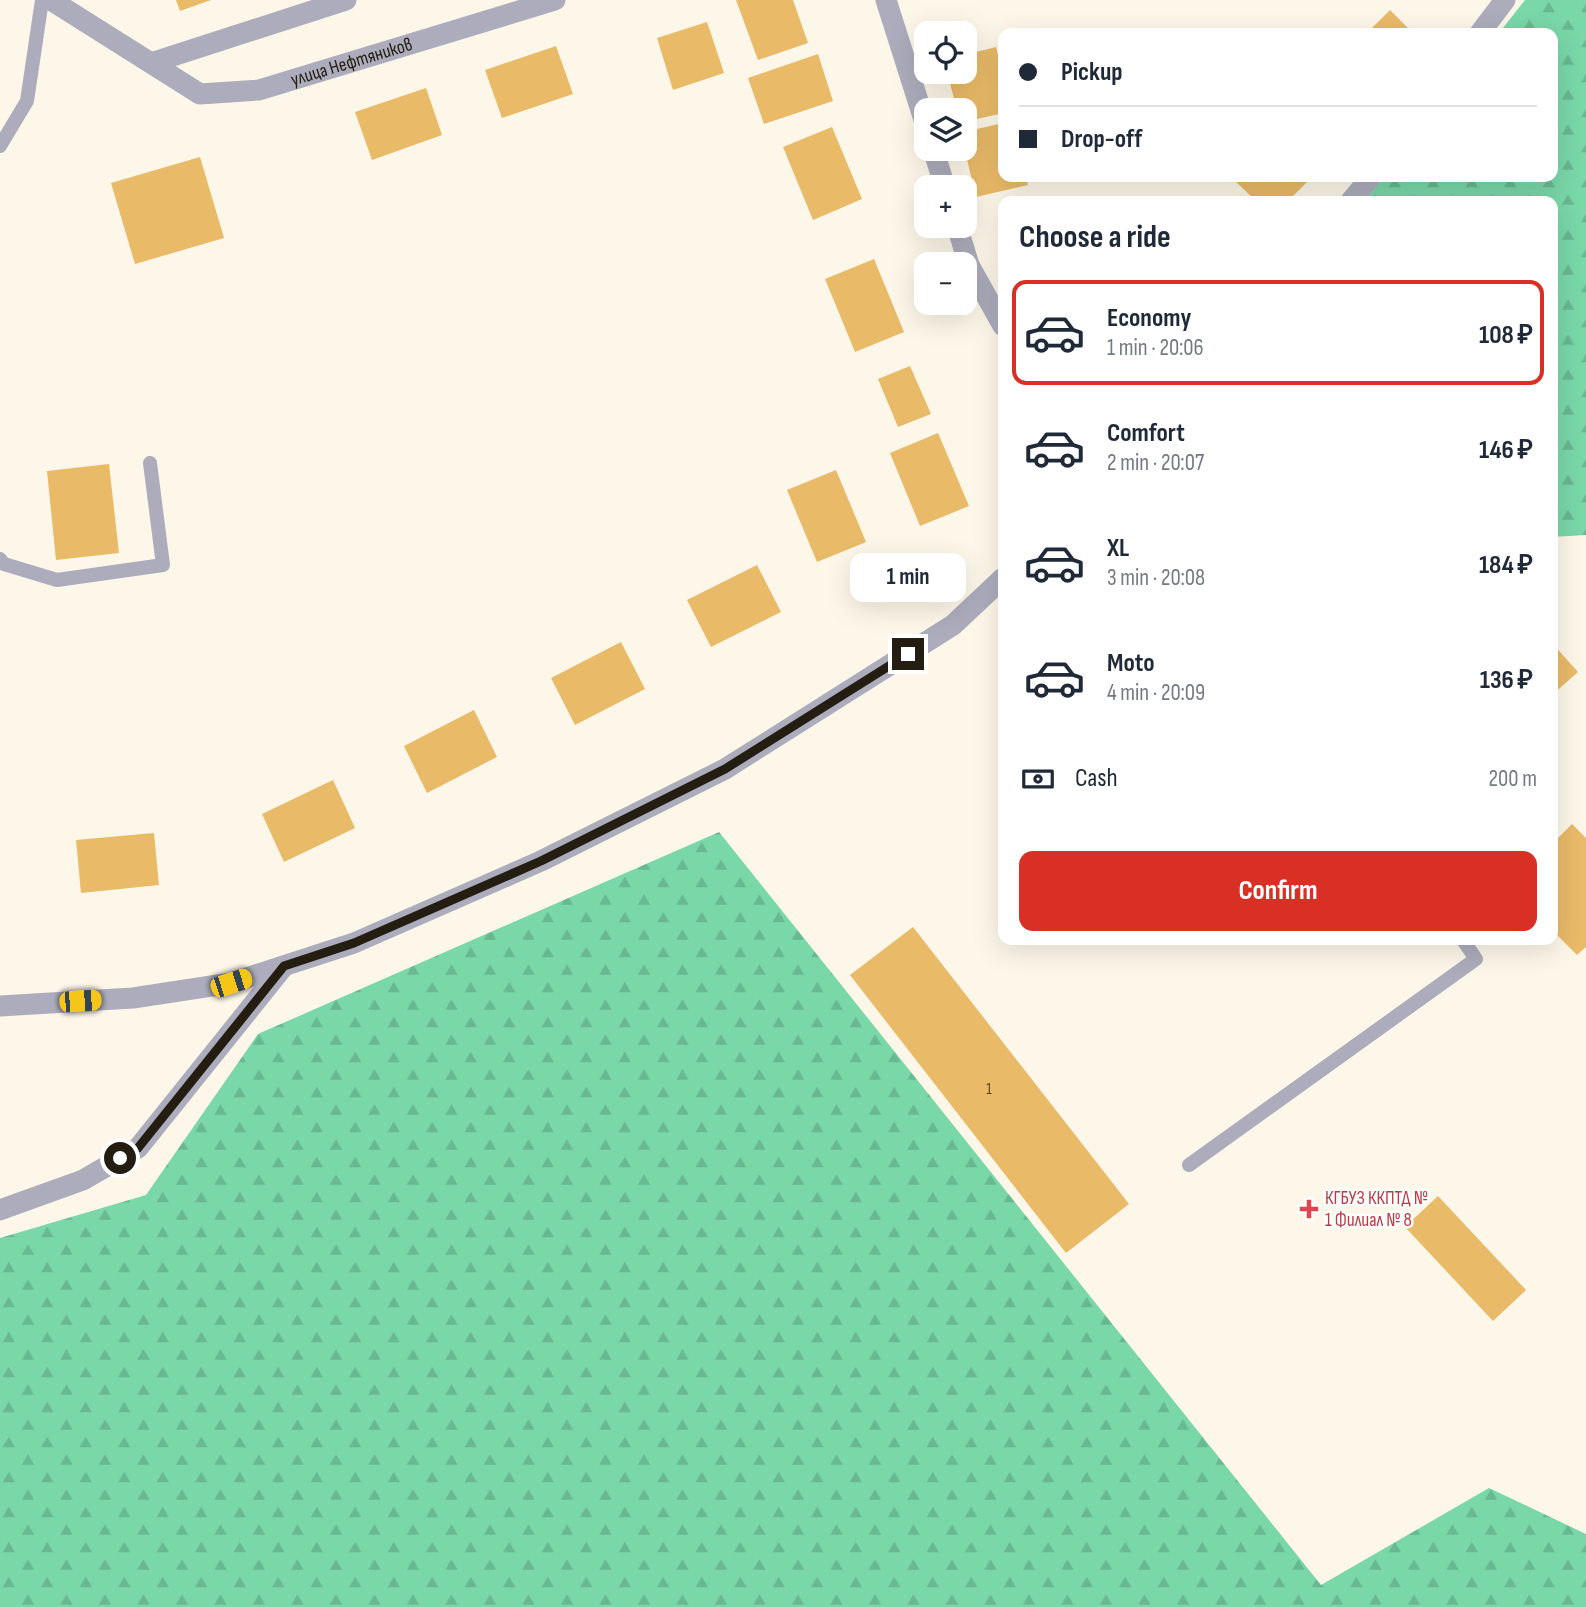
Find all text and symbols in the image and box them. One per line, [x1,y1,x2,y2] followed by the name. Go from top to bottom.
[914,21,977,315] map controls
[914,21,977,84] button: locate
[288,33,415,91] street label: улица Нефтяников
[1061,57,1123,88] text: Pickup
[914,98,977,161] button: layers
[1061,124,1142,155] text: Drop-off
[914,175,977,238] button: +
[1019,218,1171,257] text: Choose a ride
[914,252,977,315] button: −
[1023,301,1086,364] icon: car
[1107,303,1191,334] text: Economy
[1479,320,1533,351] text: 108 ₽
[1107,334,1204,362] text: 1 min · 20:06
[1023,416,1086,479] icon: car
[1107,418,1185,449] text: Comfort
[1479,435,1533,466] text: 146 ₽
[1107,449,1204,477] text: 2 min · 20:07
[1023,531,1086,594] icon: car
[1107,533,1129,564] text: XL
[1479,550,1533,581] text: 184 ₽
[850,552,966,602] callout: 1 min
[887,563,929,591] text: 1 min
[1107,564,1205,592] text: 3 min · 20:08
[892,638,924,670] route end
[1023,646,1086,709] icon: car
[1107,648,1155,679] text: Moto
[1480,665,1533,696] text: 136 ₽
[1107,679,1205,707] text: 4 min · 20:09
[1019,760,1057,798] icon: cash
[1075,763,1118,794] text: Cash
[1489,765,1537,793] text: 200 m
[1019,851,1537,931] button: Confirm
[208,967,255,999] car
[59,989,102,1013] car
[986,1080,992,1099] house number: 1
[104,1142,136,1174] route start
[1325,1187,1428,1232] place label: КГБУЗ ККПТД № 1 Филиал № 8
[1299,1199,1319,1219] marker: КГБУЗ ККПТД № 1 Филиал № 8

